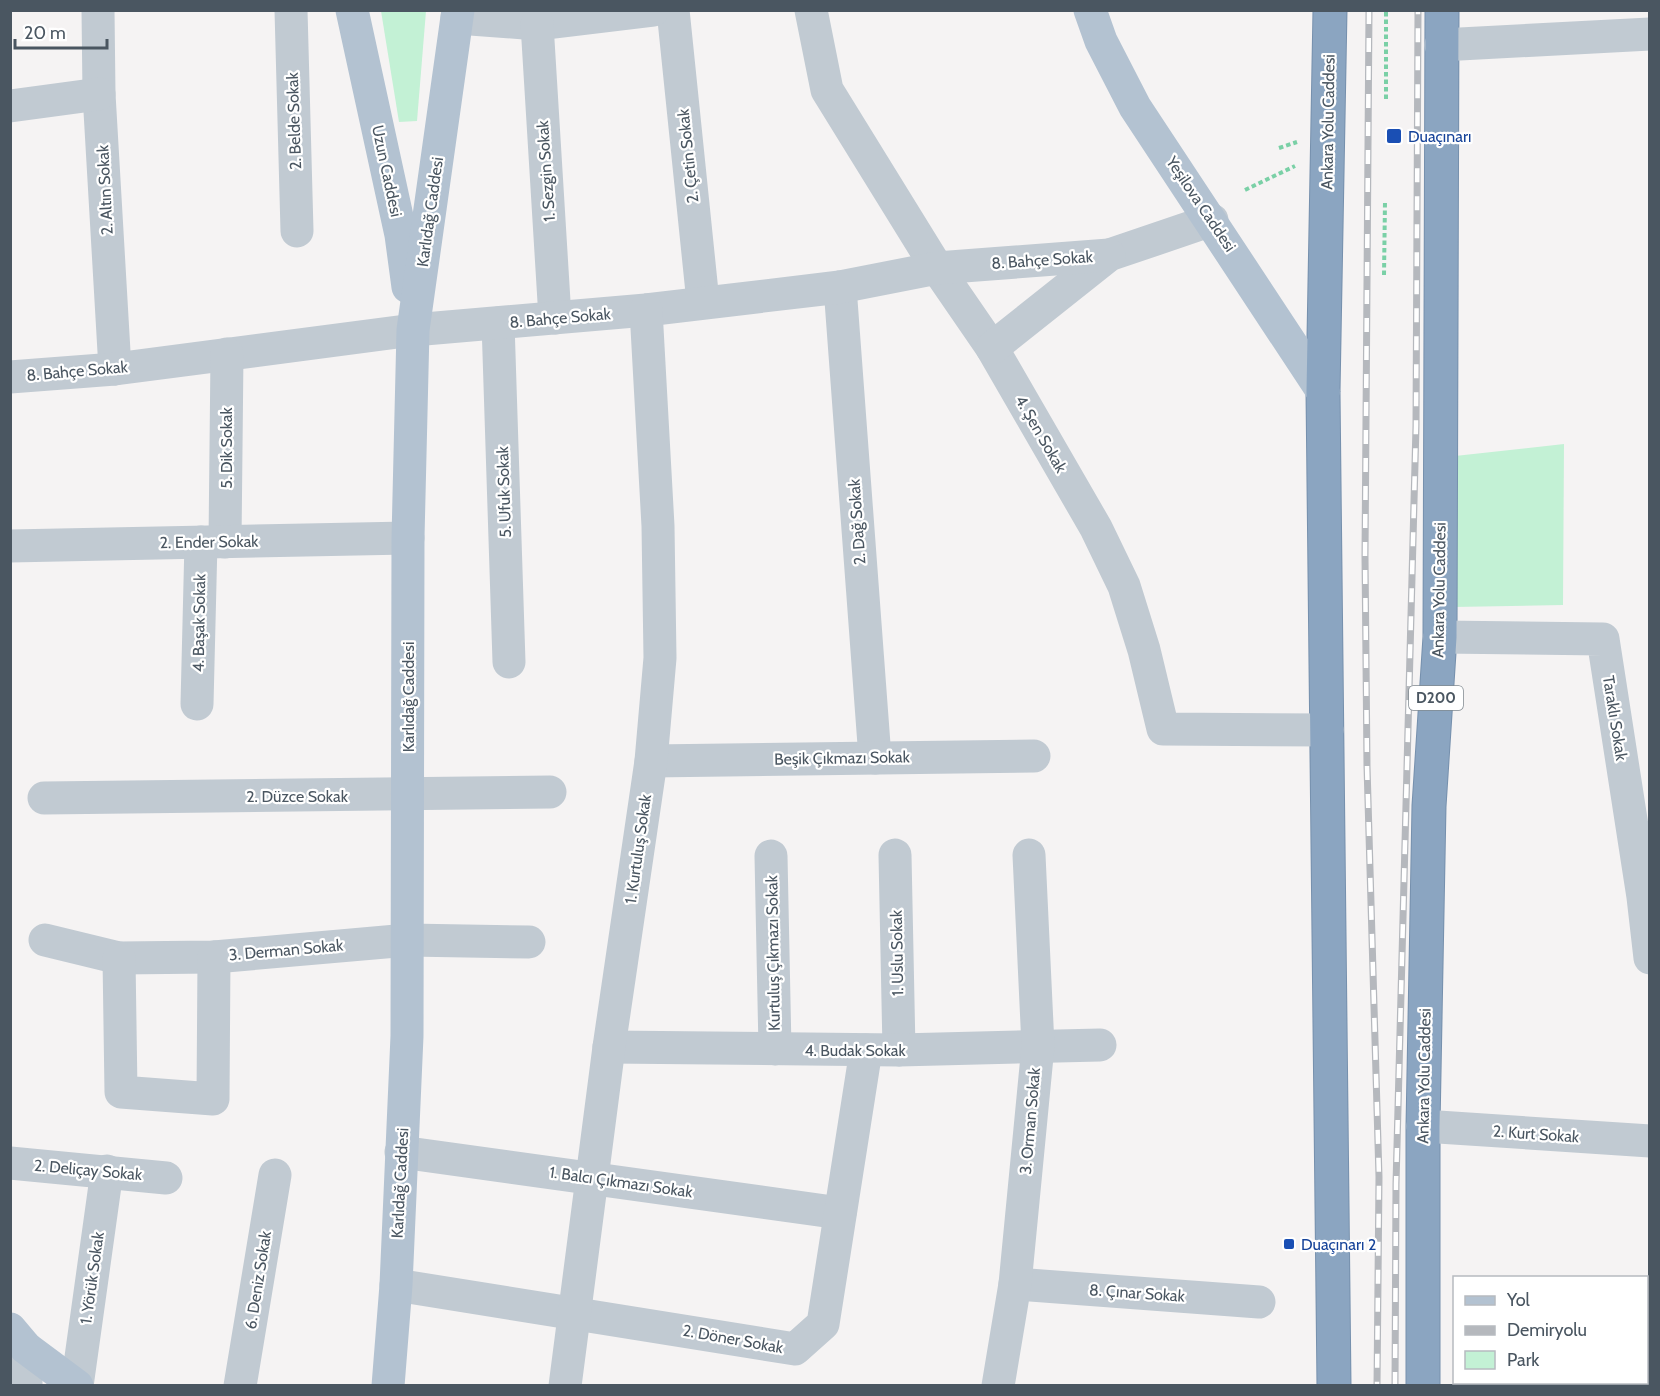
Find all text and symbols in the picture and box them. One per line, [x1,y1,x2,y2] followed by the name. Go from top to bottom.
[15,12,106,50] scale bar
[24,22,66,44] text: 20 m
[1317,54,1339,190] street label: Ankara Yolu Caddesi
[283,71,305,170] street label: 2. Belde Sokak
[674,107,702,204] street label: 2. Çetin Sokak
[533,119,559,222] street label: 1. Sezgin Sokak
[368,123,406,219] street label: Uzun Caddesi
[1385,127,1403,145] marker: Duaçınarı
[1408,127,1471,146] place label: Duaçınarı
[93,144,117,236] street label: 2. Altın Sokak
[1162,152,1240,255] street label: Yeşilova Caddesi
[413,156,447,268] street label: Karlıdağ Caddesi
[991,247,1094,273] street label: 8. Bahçe Sokak
[509,304,612,332] street label: 8. Bahçe Sokak
[26,357,129,385] street label: 8. Bahçe Sokak
[1011,392,1071,477] street label: 4. Şen Sokak
[217,406,236,489] street label: 5. Dik Sokak
[493,445,515,538] street label: 5. Ufuk Sokak
[844,478,869,566] street label: 2. Dağ Sokak
[1428,522,1450,658] street label: Ankara Yolu Caddesi
[159,532,259,552] street label: 2. Ender Sokak
[189,573,209,672] street label: 4. Başak Sokak
[399,642,418,752] street label: Karlıdağ Caddesi
[1599,674,1631,763] street label: Taraklı Sokak
[1409,686,1463,710] road number: D200
[774,747,911,769] street label: Beşik Çıkmazı Sokak
[246,787,349,806] street label: 2. Düzce Sokak
[621,792,655,905] street label: 1. Kurtuluş Sokak
[762,874,784,1031] street label: Kurtuluş Çıkmazı Sokak
[887,909,907,996] street label: 1. Uslu Sokak
[228,935,345,964] street label: 3. Derman Sokak
[1413,1008,1435,1144] street label: Ankara Yolu Caddesi
[804,1041,906,1060] street label: 4. Budak Sokak
[1016,1066,1044,1175] street label: 3. Orman Sokak
[1492,1122,1581,1147] street label: 2. Kurt Sokak
[388,1127,412,1239] street label: Karlıdağ Caddesi
[33,1156,144,1184] street label: 2. Deliçay Sokak
[548,1163,695,1202] street label: 1. Balcı Çıkmazı Sokak
[241,1229,275,1331] street label: 6. Deniz Sokak
[76,1230,108,1325] street label: 1. Yörük Sokak
[1301,1235,1376,1254] place label: Duaçınarı 2
[1282,1237,1296,1251] marker: Duaçınarı 2
[1453,1276,1648,1384] legend
[1089,1280,1186,1306] street label: 8. Çınar Sokak
[1506,1289,1531,1311] text: Yol
[1507,1319,1587,1341] text: Demiryolu
[681,1321,785,1357] street label: 2. Döner Sokak
[1507,1349,1540,1371] text: Park

